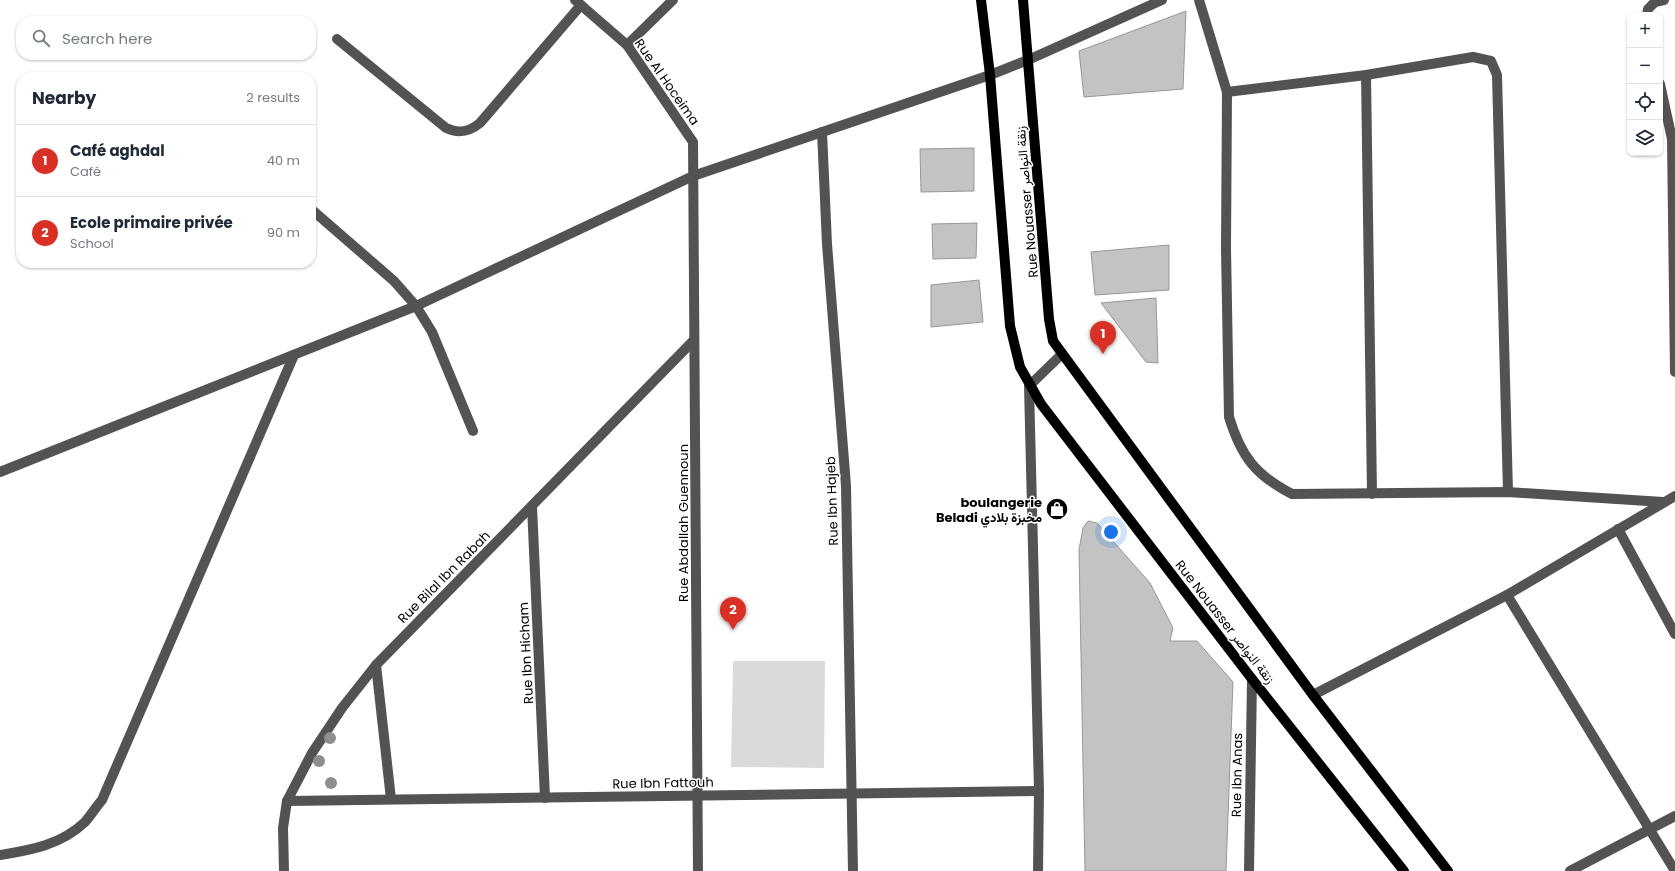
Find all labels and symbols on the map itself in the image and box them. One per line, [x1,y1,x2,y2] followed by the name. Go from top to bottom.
[630,35,704,129] street label: Rue Al Hoceima
[1011,125,1043,279] street label: Rue Nouasser زنقة النواصر
[1090,321,1116,354] pin: 1
[674,444,693,602] street label: Rue Abdallah Guennoun
[821,456,843,546] street label: Rue Ibn Hajeb
[936,493,1042,528] place label: boulangerie Beladi مخبزة بلادي
[1044,496,1070,522] shop icon: boulangerie Beladi مخبزة بلادي
[1101,522,1121,542] your location
[393,526,495,628] street label: Rue Bilal Ibn Rabah
[1171,556,1279,688] street label: Rue Nouasser زنقة النواصر
[720,597,746,630] pin: 2
[514,602,538,704] street label: Rue Ibn Hicham
[1227,733,1247,817] street label: Rue Ibn Anas
[612,773,714,793] street label: Rue Ibn Fattouh

